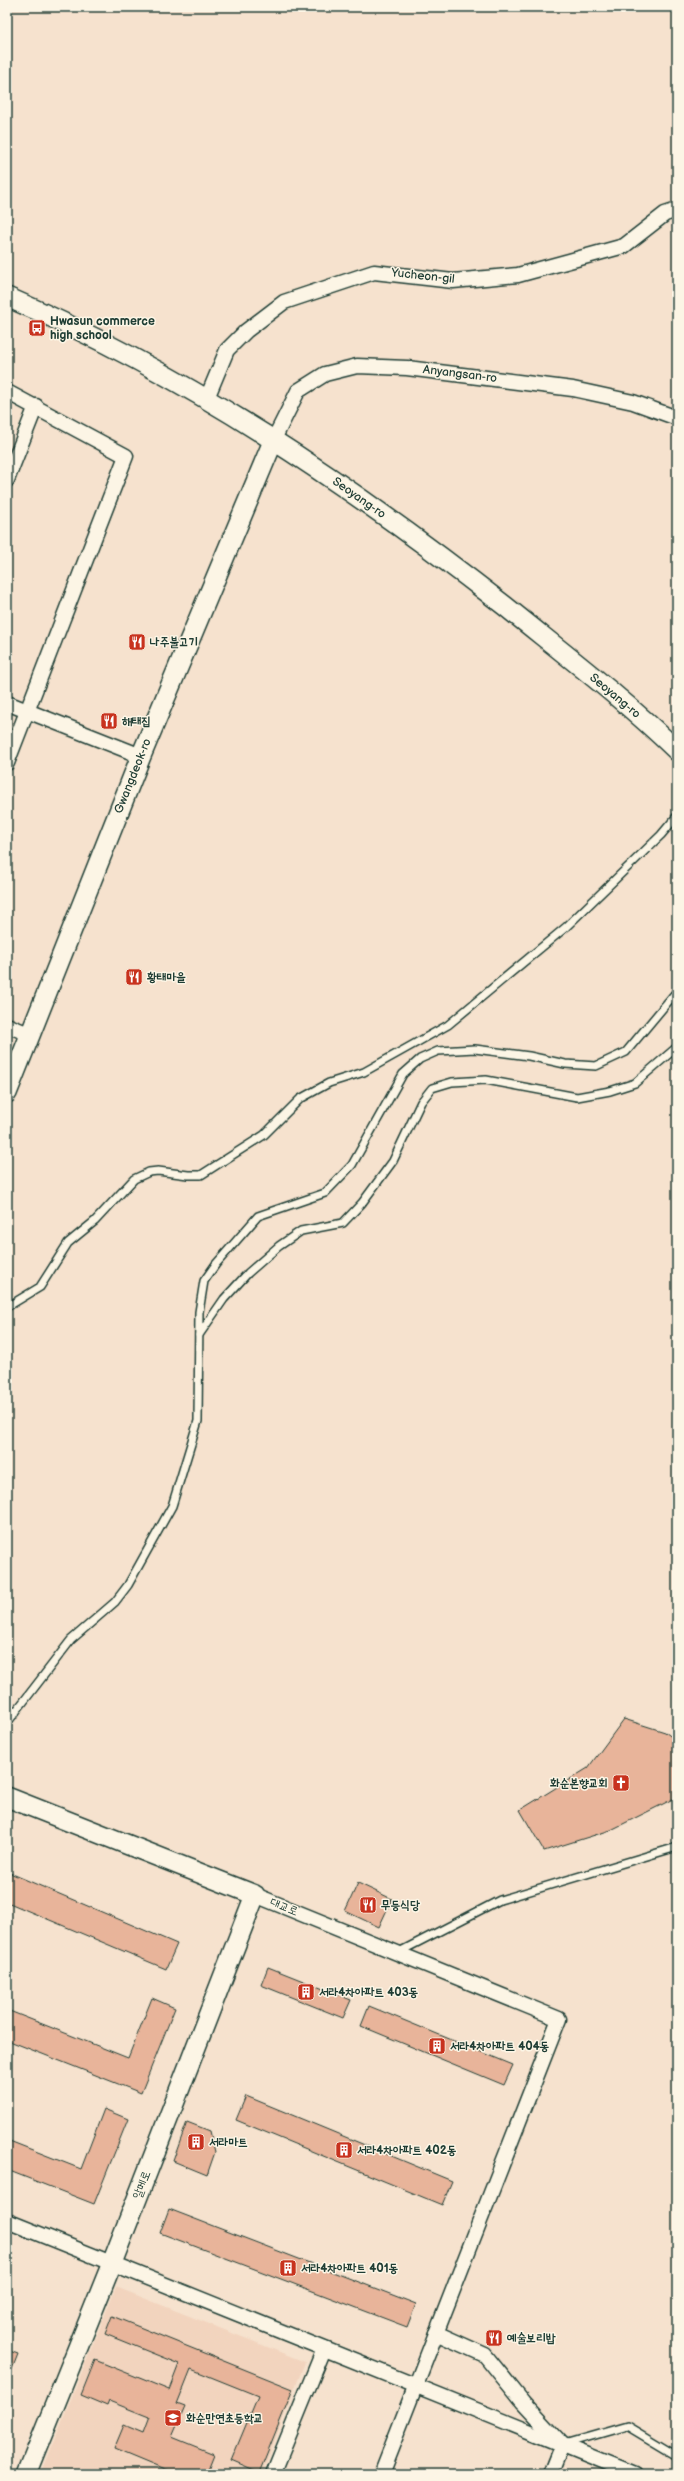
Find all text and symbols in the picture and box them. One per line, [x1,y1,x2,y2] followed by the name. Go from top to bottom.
[390,265,455,287] street label: Yucheon-gil
[50,314,155,343] place label: Hwasun commerce high school
[27,318,47,338] bus stop icon: Hwasun commerce high school
[422,362,498,386] street label: Anyangsan-ro
[329,474,389,522] street label: Seoyang-ro
[127,632,147,652] restaurant icon: 나주불고기
[149,635,198,650] place label: 나주불고기
[586,670,644,722] street label: Seoyang-ro
[99,711,119,731] restaurant icon: 해태집
[122,714,151,729] place label: 해태집
[111,736,155,816] street label: Gwangdeok-ro
[124,967,144,987] restaurant icon: 황태마을
[147,970,186,985] place label: 황태마을
[611,1773,631,1793] church icon: 화순본향교회
[550,1776,608,1791] place label: 화순본향교회
[268,1895,300,1919] street label: 대교로
[358,1895,378,1915] restaurant icon: 무등식당
[381,1898,420,1913] place label: 무등식당
[296,1982,316,2002] building icon: 서라4차아파트 403동
[319,1985,418,2000] place label: 서라4차아파트 403동
[427,2036,447,2056] building icon: 서라4차아파트 404동
[450,2039,550,2054] place label: 서라4차아파트 404동
[186,2132,206,2152] building icon: 서라마트
[209,2135,248,2150] place label: 서라마트
[334,2140,354,2160] building icon: 서라4차아파트 402동
[357,2143,457,2158] place label: 서라4차아파트 402동
[130,2169,154,2201] street label: 알메로
[278,2258,298,2278] building icon: 서라4차아파트 401동
[301,2261,399,2276] place label: 서라4차아파트 401동
[484,2328,504,2348] restaurant icon: 예술보리밥
[506,2331,556,2346] place label: 예술보리밥
[163,2408,183,2428] school or university icon: 화순만연초등학교
[186,2411,263,2426] place label: 화순만연초등학교

